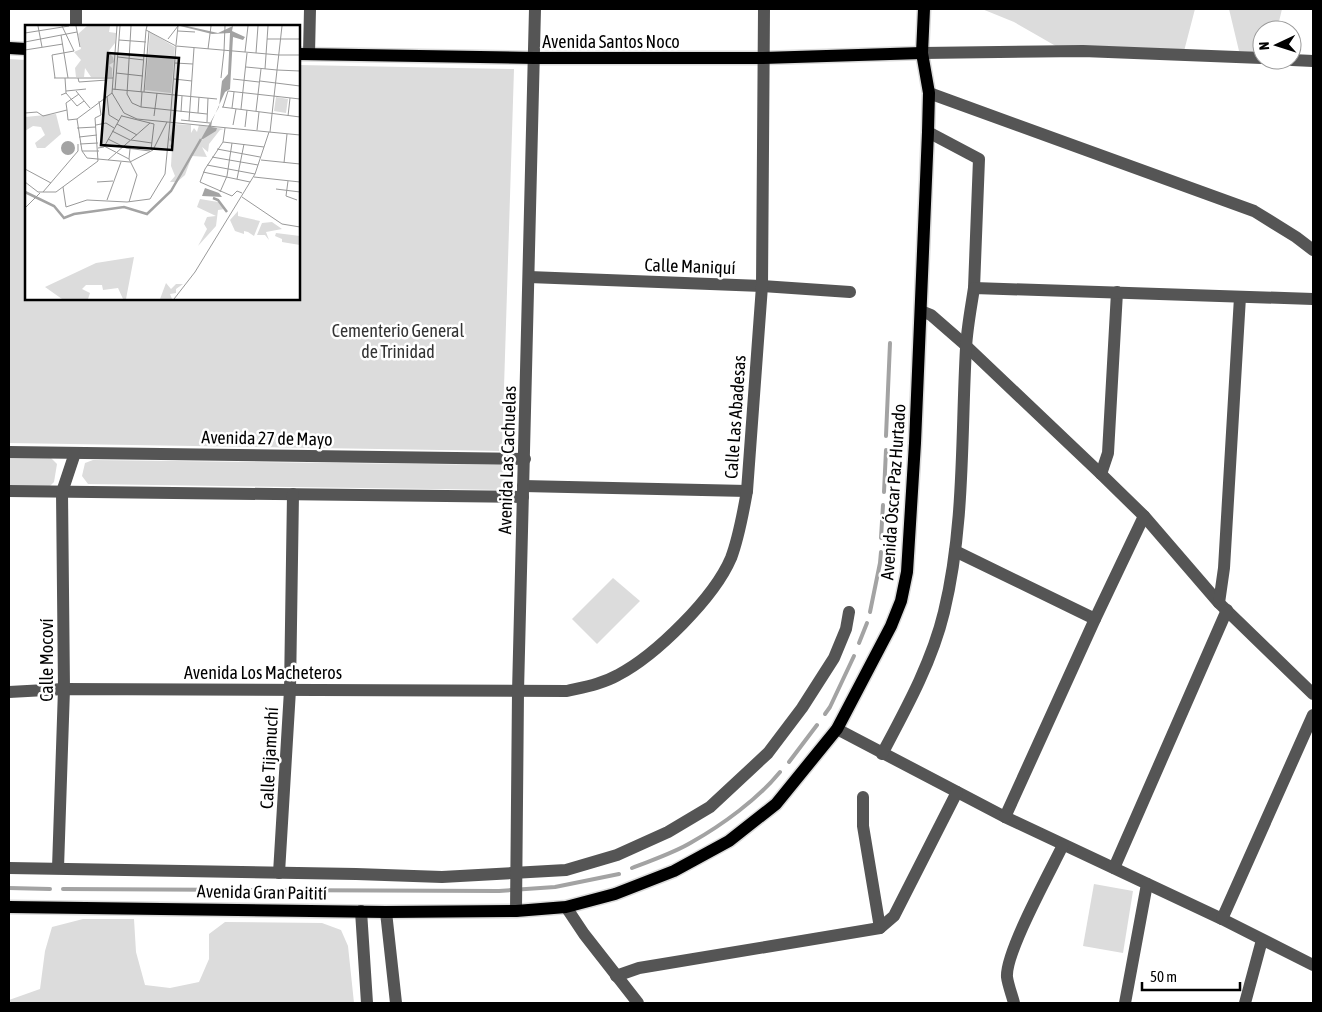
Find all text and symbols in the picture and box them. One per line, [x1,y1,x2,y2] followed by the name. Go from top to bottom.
[1252,20,1302,70] north arrow
[25,25,300,300] inset map
[542,31,680,52] street label: Avenida Santos Noco
[1256,41,1272,51] text: N
[644,254,736,278] street label: Calle Maniquí
[332,320,464,362] park label: Cementerio General de Trinidad
[720,354,750,480] street label: Calle Las Abadesas
[494,385,520,535] street label: Avenida Las Cachuelas
[876,403,910,581] street label: Avenida Óscar Paz Hurtado
[201,426,333,450] street label: Avenida 27 de Mayo
[36,618,57,702] street label: Calle Mocoví
[184,662,342,683] street label: Avenida Los Macheteros
[256,707,282,809] street label: Calle Tijamuchí
[197,880,327,904] street label: Avenida Gran Paitití
[1142,960,1240,992] scale bar
[1150,968,1177,985] text: 50 m

